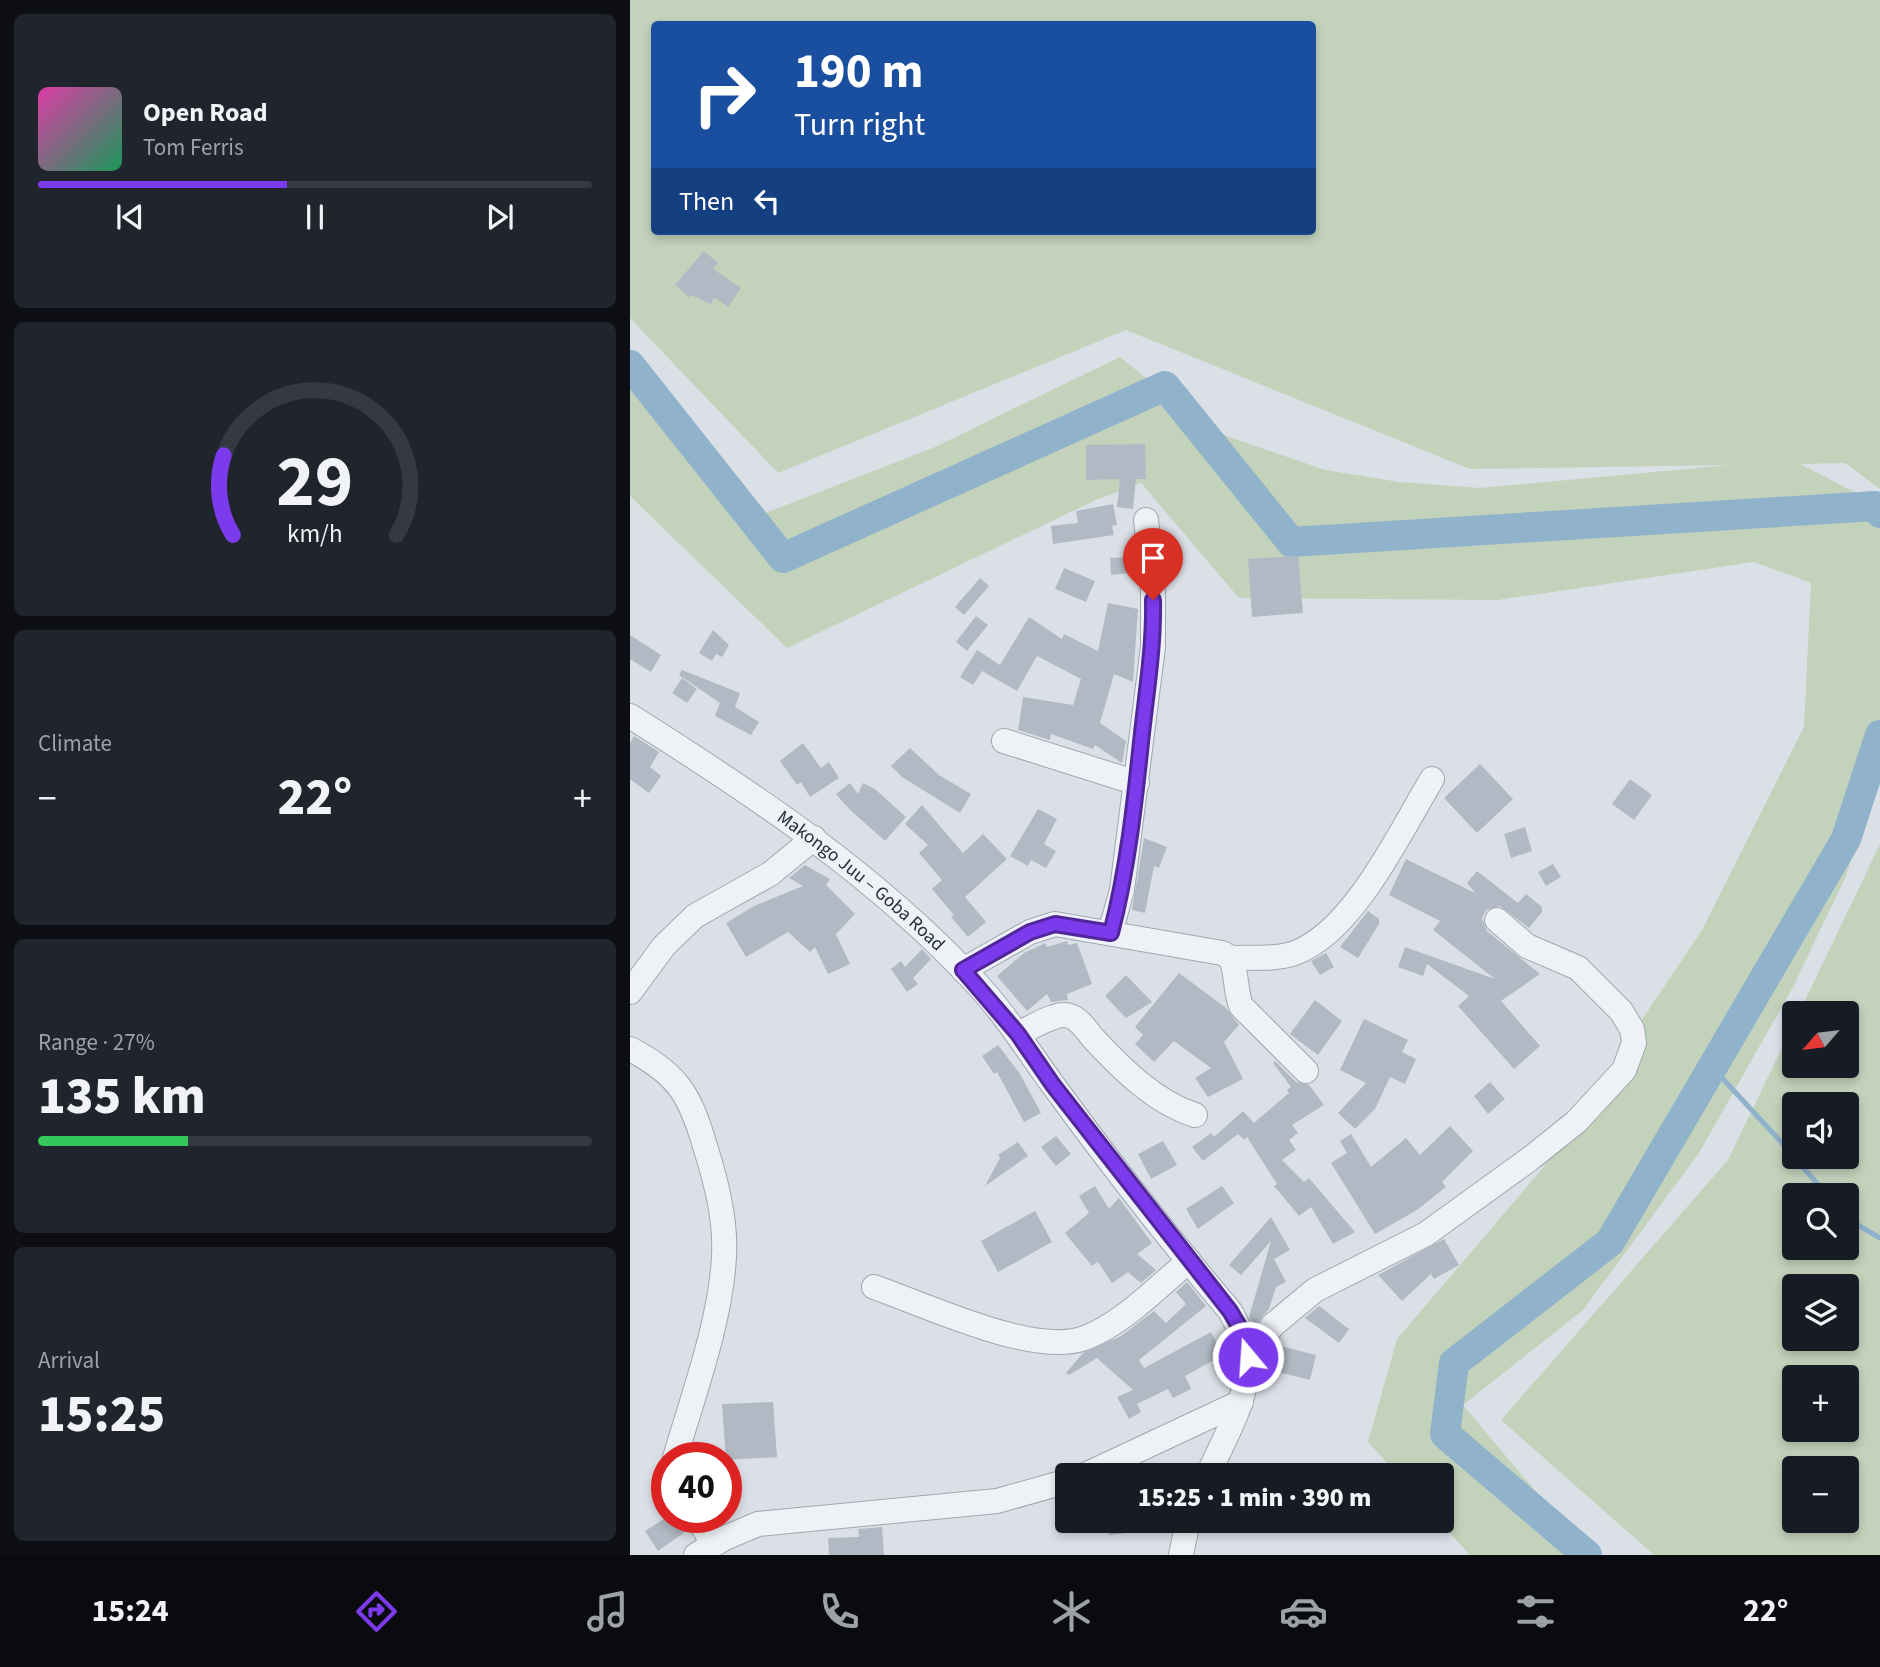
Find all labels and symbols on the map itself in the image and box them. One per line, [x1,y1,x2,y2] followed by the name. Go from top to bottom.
[1123,528,1183,600] pin
[772,804,951,957] street label: Makongo Juu – Goba Road
[1782,1001,1858,1078] north arrow
[1211,1320,1285,1394] position arrow
[651,1442,742,1533] speed limit sign: 40

